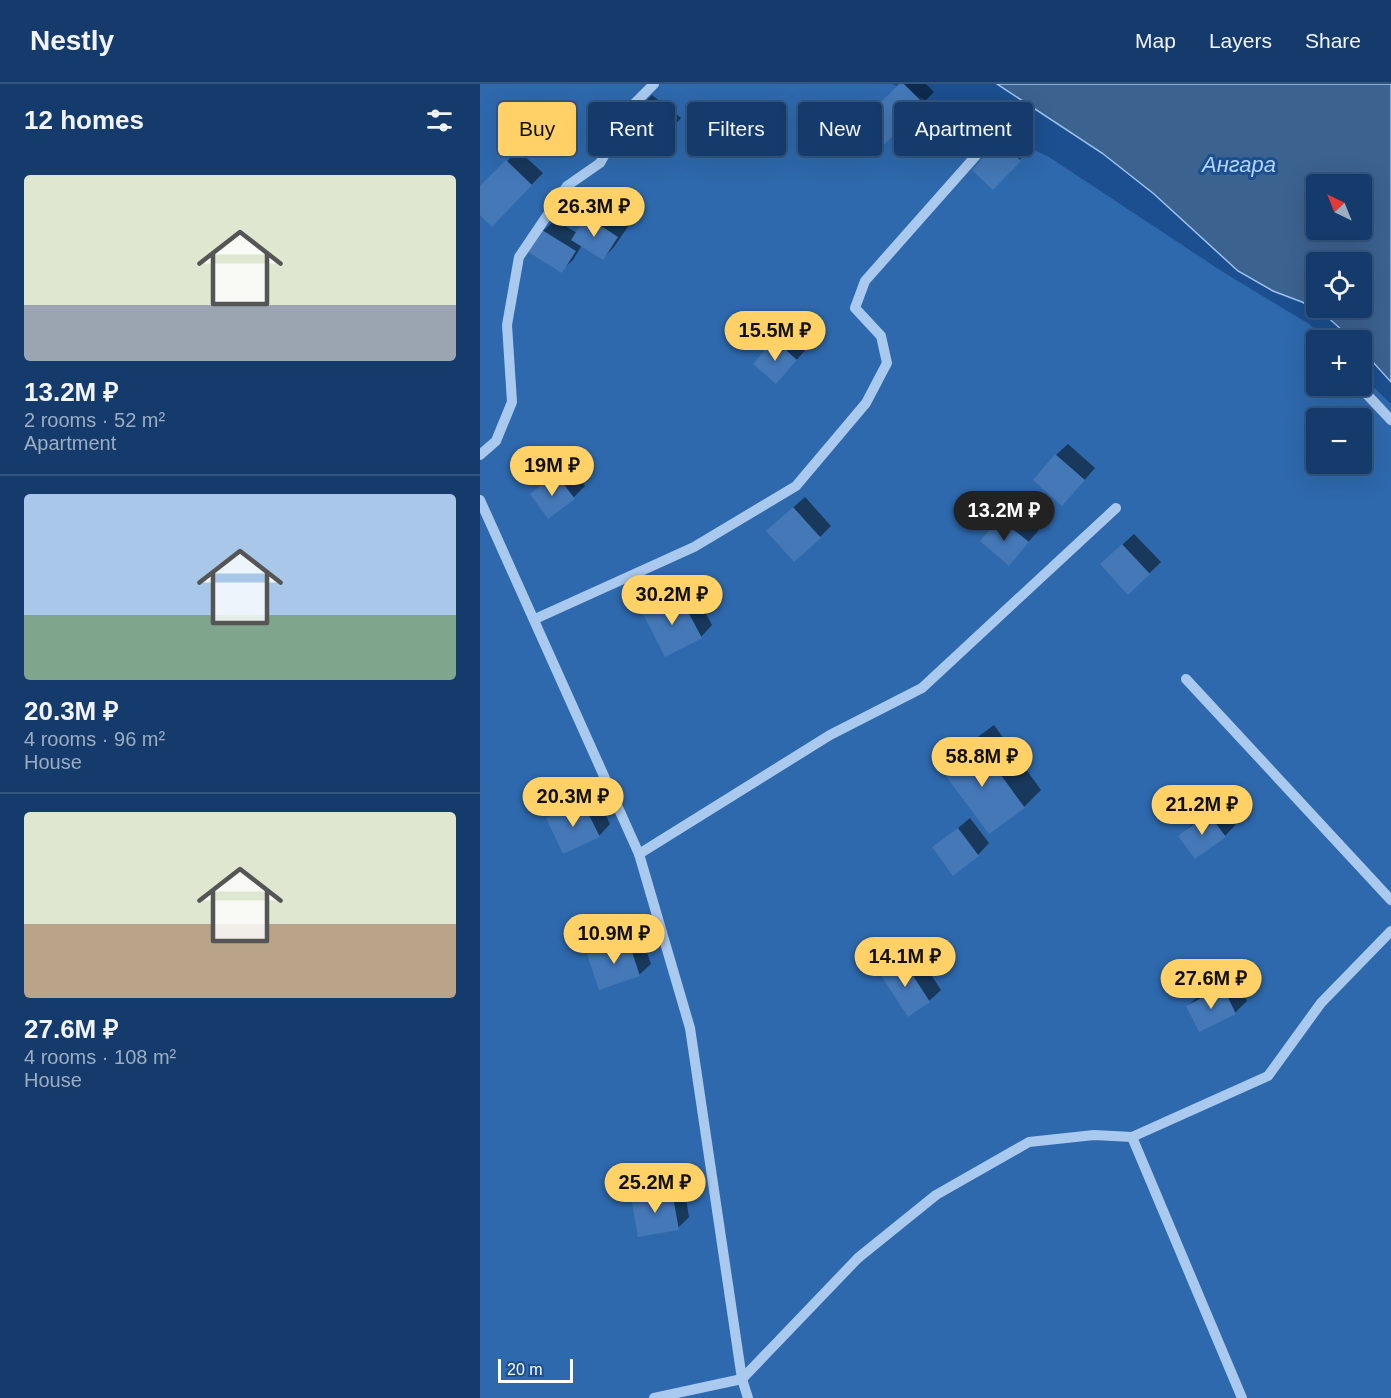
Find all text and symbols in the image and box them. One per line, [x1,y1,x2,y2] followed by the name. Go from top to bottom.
[30,25,114,56] text: Nestly
[1135,29,1176,52] text: Map
[1209,29,1272,52] text: Layers
[1305,29,1361,52] text: Share
[498,102,576,156] chip: Buy
[588,102,675,156] chip: Rent
[687,102,786,156] chip: Filters
[798,102,882,156] chip: New
[894,102,1033,156] chip: Apartment
[423,104,456,137] icon: filters
[24,105,144,135] text: 12 homes
[1200,152,1276,177] water label: Ангара
[1306,174,1372,240] north arrow
[1306,174,1372,474] map controls
[539,187,649,238] pin: 26.3M ₽
[558,195,630,217] text: 26.3M ₽
[186,214,294,322] icon: home
[1306,252,1372,318] button: locate
[720,311,830,362] pin: 15.5M ₽
[739,319,811,341] text: 15.5M ₽
[1306,330,1372,396] button: +
[24,377,119,407] text: 13.2M ₽
[1306,408,1372,474] button: −
[24,409,165,431] text: 2 rooms · 52 m²
[24,432,116,454] text: Apartment
[510,446,594,497] pin: 19M ₽
[524,454,580,476] text: 19M ₽
[949,491,1059,542] pin: 13.2M ₽
[968,499,1040,521] text: 13.2M ₽
[186,533,294,641] icon: home
[617,575,727,626] pin: 30.2M ₽
[636,583,708,605] text: 30.2M ₽
[24,696,119,726] text: 20.3M ₽
[24,728,165,750] text: 4 rooms · 96 m²
[927,737,1037,788] pin: 58.8M ₽
[946,745,1018,767] text: 58.8M ₽
[24,751,82,773] text: House
[518,777,628,828] pin: 20.3M ₽
[537,785,609,807] text: 20.3M ₽
[1147,785,1257,836] pin: 21.2M ₽
[1166,793,1238,815] text: 21.2M ₽
[186,851,294,959] icon: home
[559,914,669,965] pin: 10.9M ₽
[578,922,650,944] text: 10.9M ₽
[850,937,960,988] pin: 14.1M ₽
[869,945,941,967] text: 14.1M ₽
[1156,959,1266,1010] pin: 27.6M ₽
[1175,967,1247,989] text: 27.6M ₽
[24,1014,119,1044] text: 27.6M ₽
[24,1046,176,1068] text: 4 rooms · 108 m²
[24,1069,82,1091] text: House
[600,1163,710,1214] pin: 25.2M ₽
[619,1171,691,1193] text: 25.2M ₽
[498,1356,573,1384] scale bar
[507,1361,543,1378] text: 20 m

